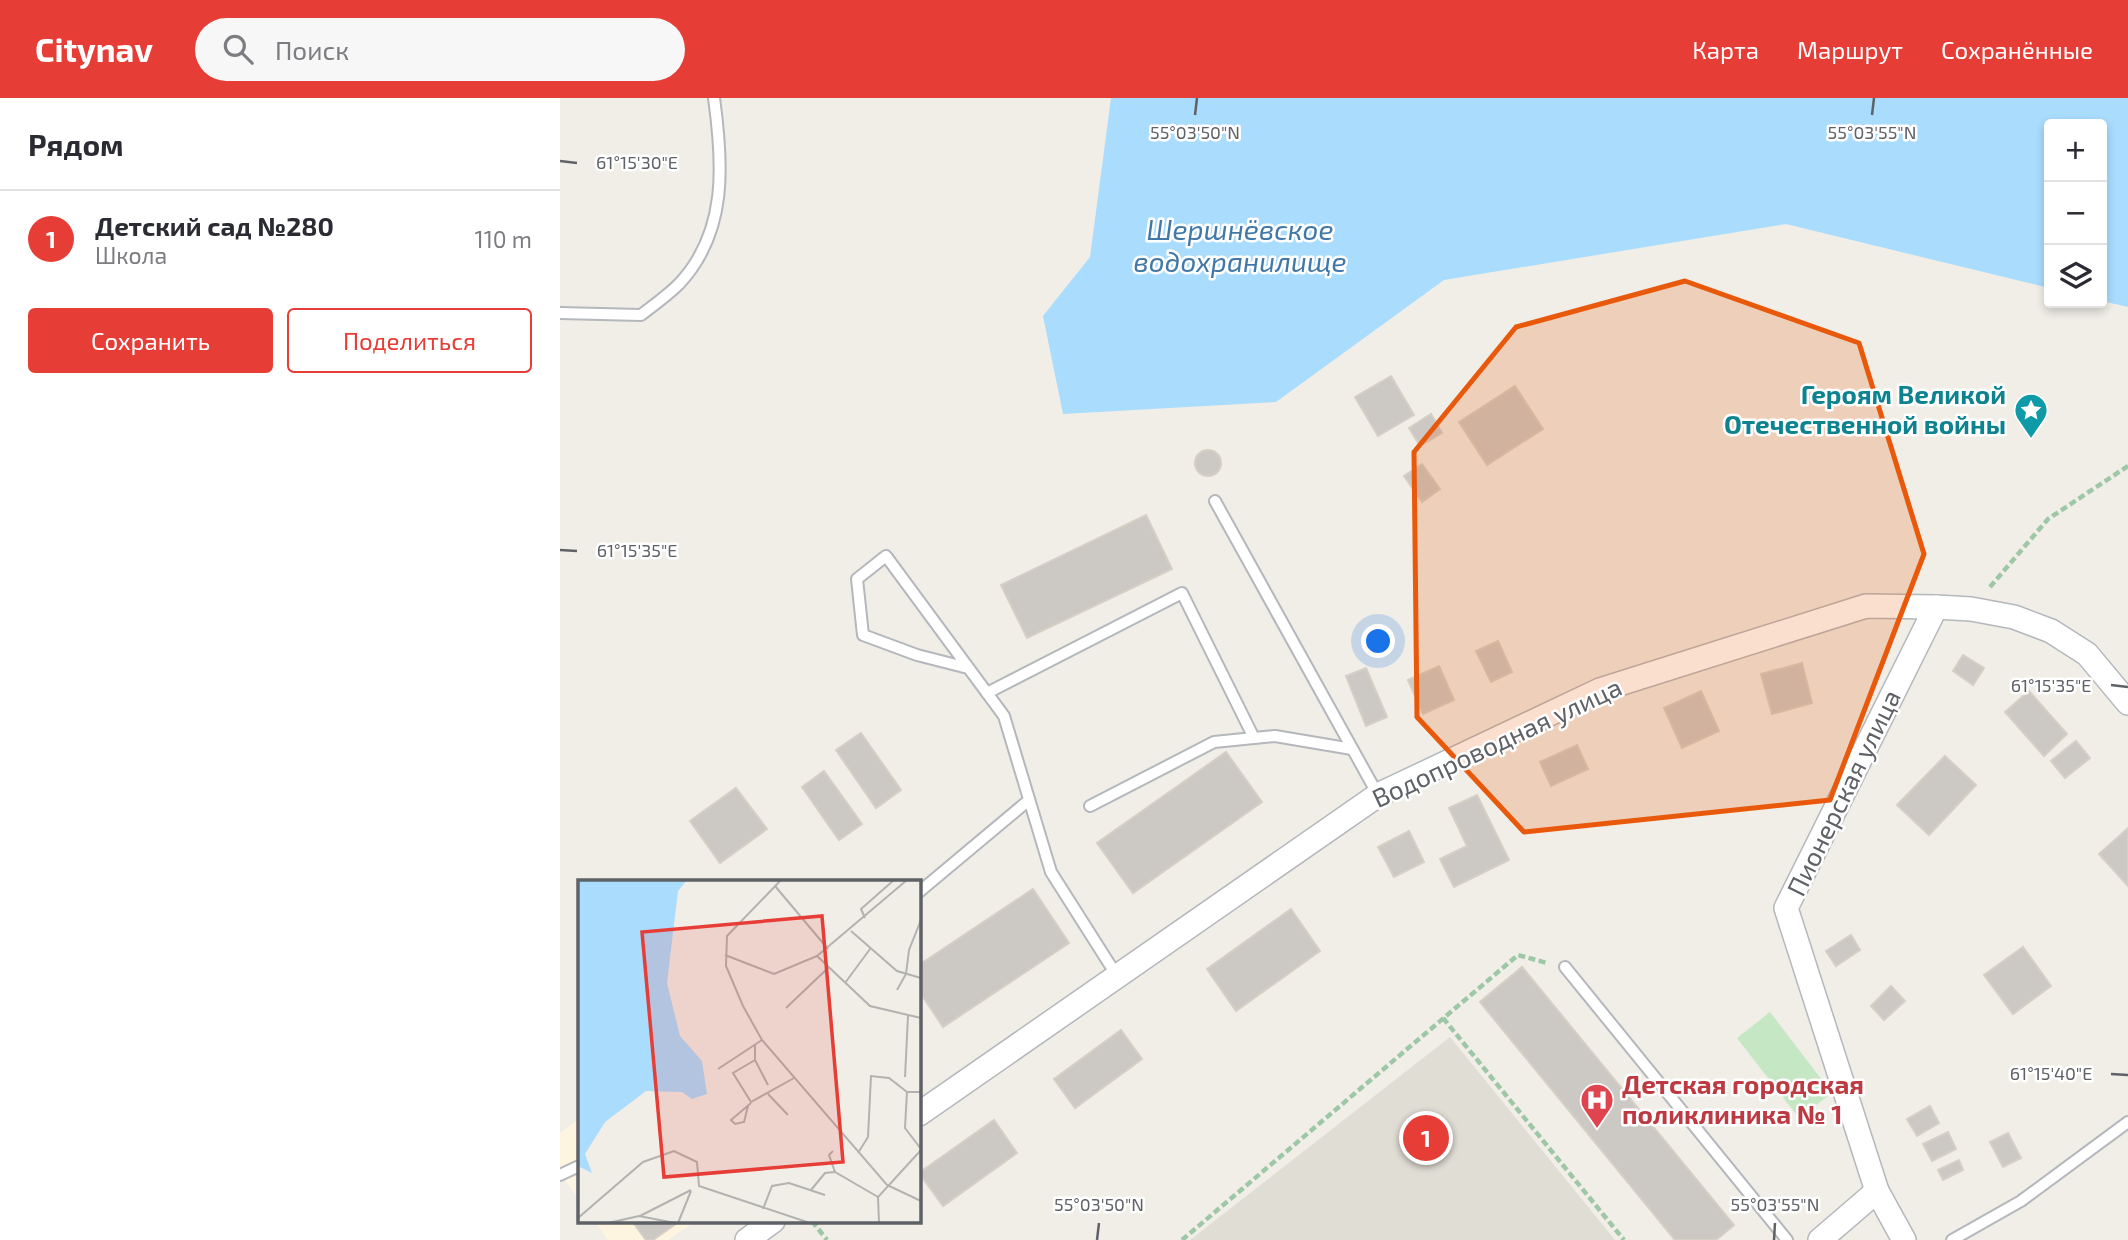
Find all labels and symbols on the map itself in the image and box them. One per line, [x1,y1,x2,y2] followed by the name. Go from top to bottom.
[1150,121,1240,143] text: 55°03'50"N
[1828,121,1916,143] text: 55°03'55"N
[596,151,678,173] text: 61°15'30"E
[1133,212,1347,278] water label: Шершнёвское водохранилище
[1724,378,2006,439] place label: Героям Великой Отечественной войны
[2012,391,2050,440] place icon: Героям Великой Отечественной войны
[597,539,677,561] text: 61°15'35"E
[1361,624,1395,658] your location
[1367,670,1626,814] street label: Водопроводная улица
[2011,674,2091,696] text: 61°15'35"E
[1779,684,1907,901] street label: Пионерская улица
[578,880,920,1222] inset map
[2010,1062,2092,1084] text: 61°15'40"E
[1622,1068,1864,1129] place label: Детская городская поликлиника № 1
[1578,1081,1616,1130] hospital icon: Детская городская поликлиника № 1
[1403,1112,1449,1164] pin: 1
[1054,1193,1144,1215] text: 55°03'50"N
[1731,1193,1819,1215] text: 55°03'55"N

